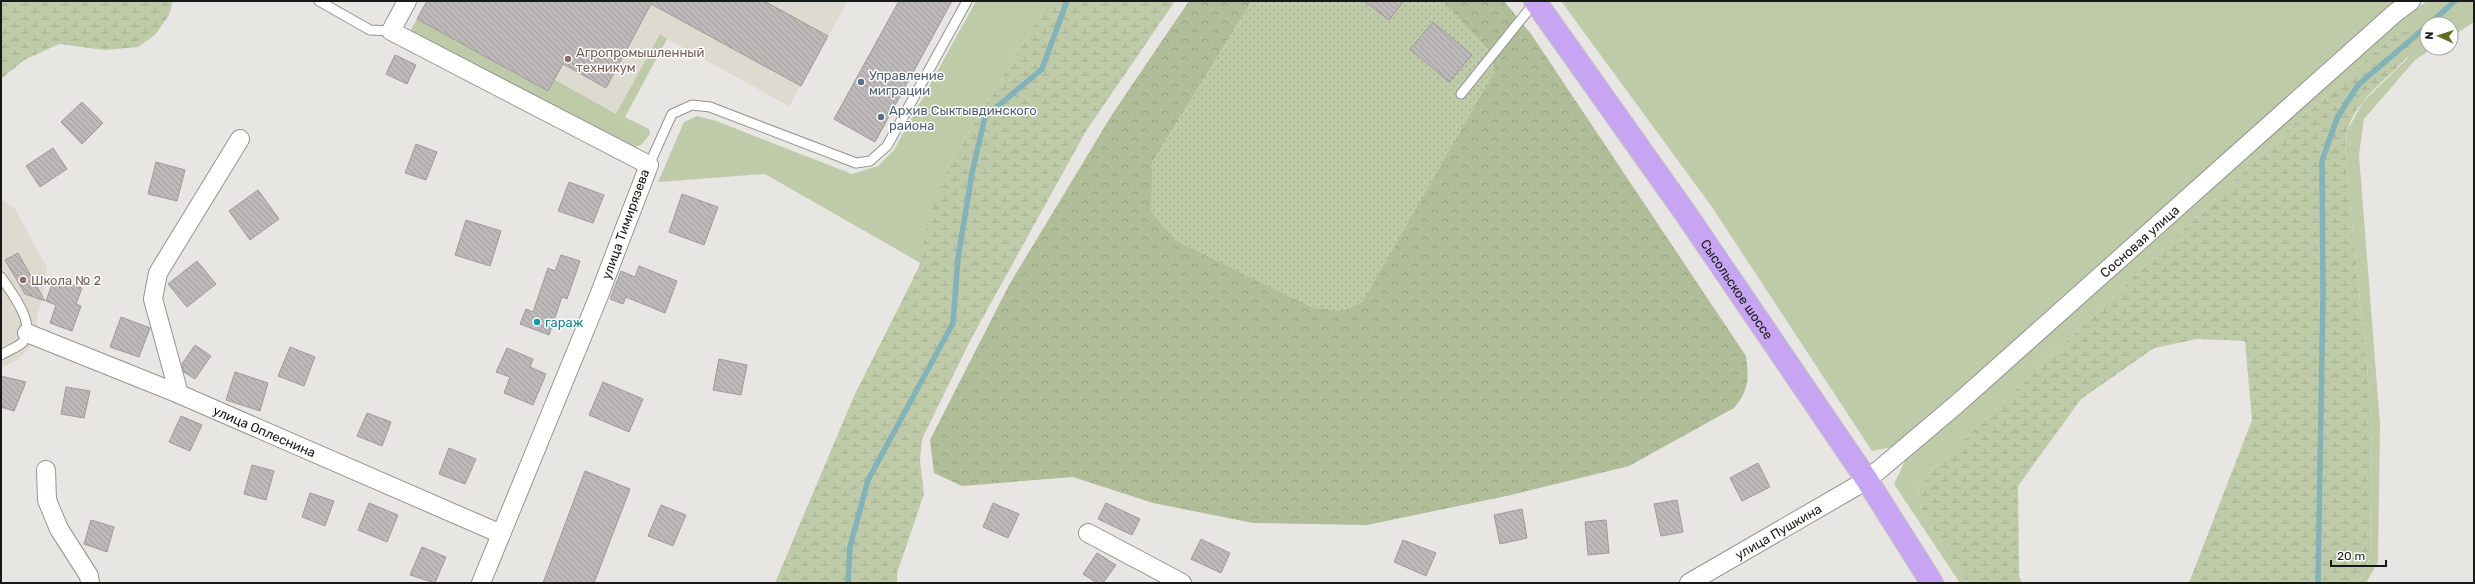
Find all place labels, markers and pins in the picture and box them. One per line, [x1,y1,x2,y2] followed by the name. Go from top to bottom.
[576,45,705,75] place label: Агропромышленный техникум
[563,54,573,64] marker: Агропромышленный техникум
[869,68,944,98] place label: Управление миграции
[856,77,866,87] marker: Управление миграции
[889,103,1037,133] place label: Архив Сыктывдинского района
[876,112,886,122] marker: Архив Сыктывдинского района
[31,273,101,288] place label: Школа № 2
[18,275,28,285] marker: Школа № 2
[545,315,584,330] place label: гараж
[532,317,542,327] marker: гараж

